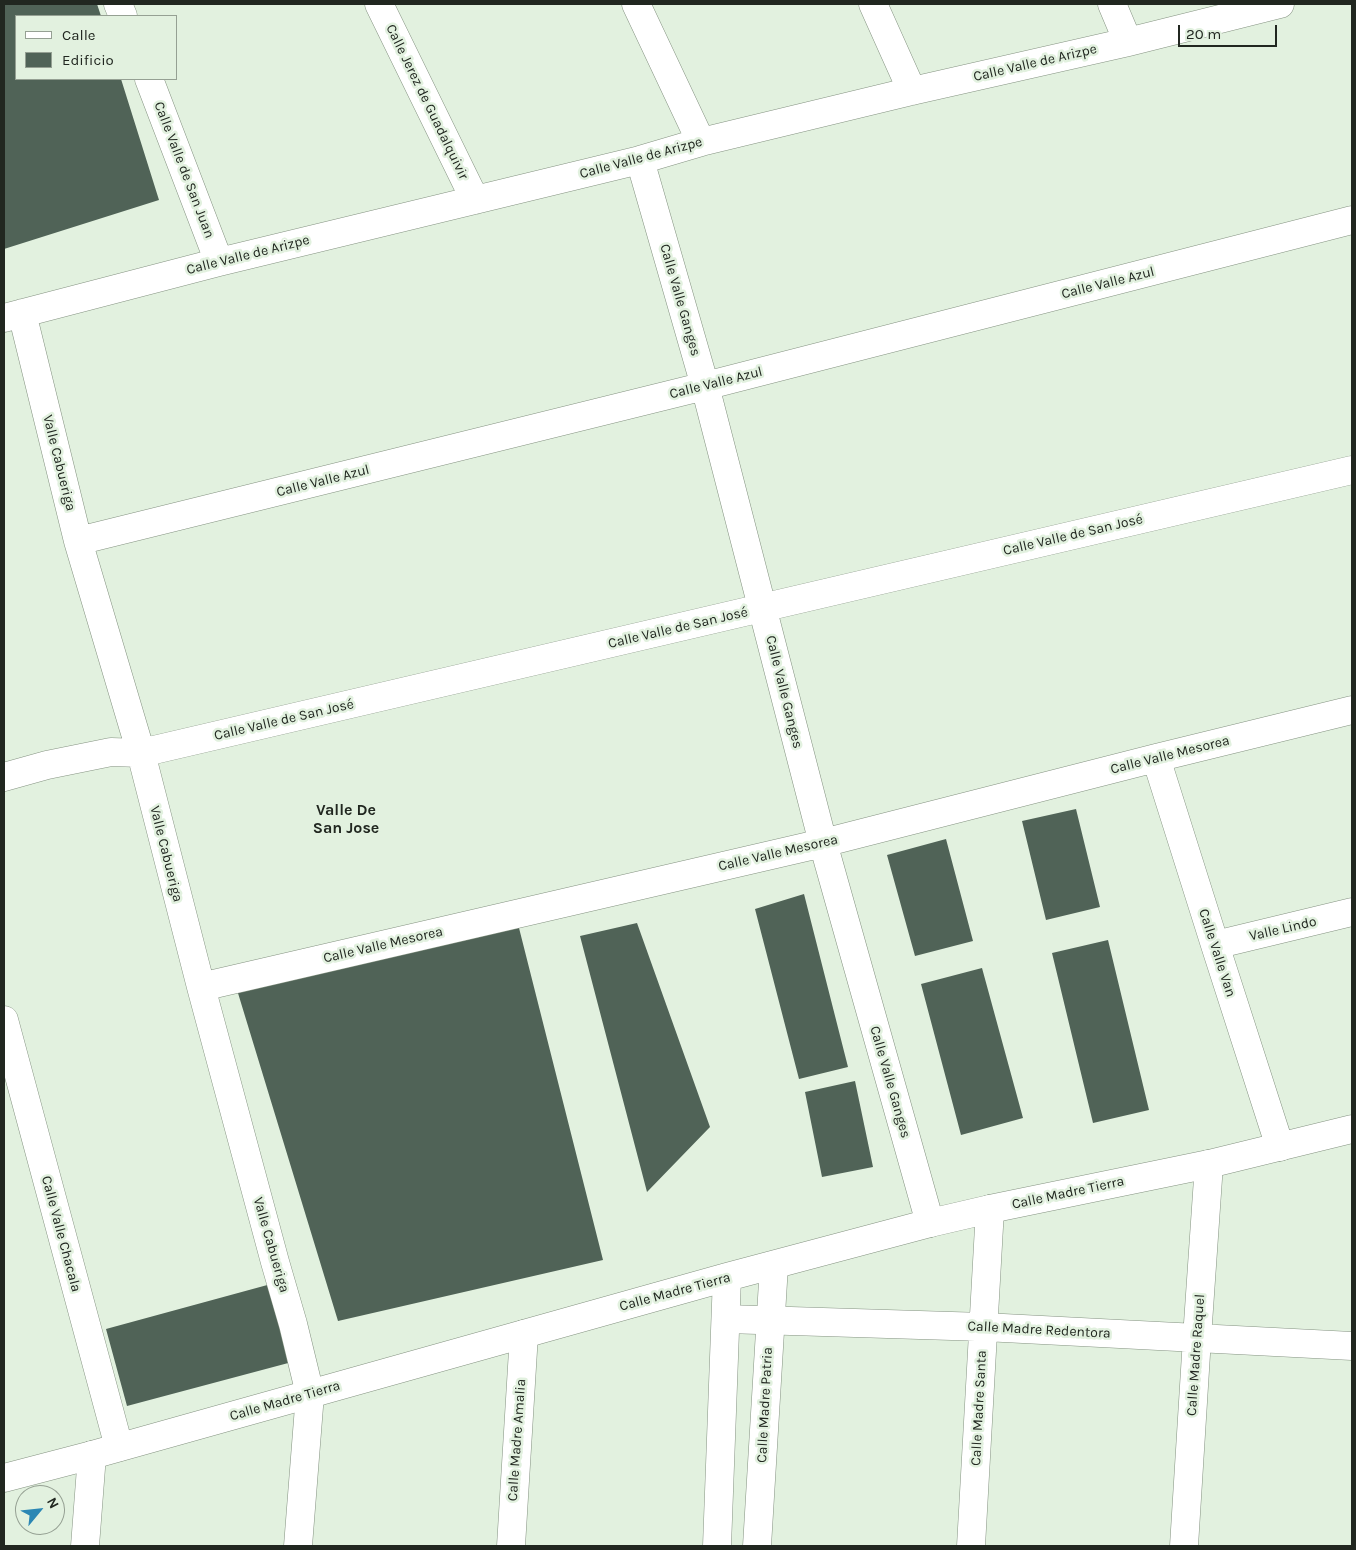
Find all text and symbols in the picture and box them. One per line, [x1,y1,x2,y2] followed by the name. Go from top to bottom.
[15,15,178,80] legend
[1181,15,1280,47] scale bar
[382,22,472,182] street label: Calle Jerez de Guadalquivir
[1186,25,1221,43] text: 20 m
[62,26,96,44] text: Calle
[972,41,1098,85] street label: Calle Valle de Arizpe
[62,51,114,69] text: Edificio
[150,99,218,241] street label: Calle Valle de San Juan
[578,134,704,182] street label: Calle Valle de Arizpe
[185,232,311,278] street label: Calle Valle de Arizpe
[656,242,704,358] street label: Calle Valle Ganges
[1060,263,1156,303] street label: Calle Valle Azul
[668,363,764,403] street label: Calle Valle Azul
[39,413,79,513] street label: Valle Cabueriga
[275,461,371,501] street label: Calle Valle Azul
[1002,511,1144,559] street label: Calle Valle de San José
[607,604,749,652] street label: Calle Valle de San José
[762,634,806,750] street label: Calle Valle Ganges
[213,696,355,744] street label: Calle Valle de San José
[1109,732,1231,778] street label: Calle Valle Mesorea
[313,800,379,838] district label: Valle De San Jose
[146,804,186,904] street label: Valle Cabueriga
[717,831,839,875] street label: Calle Valle Mesorea
[1195,907,1239,999] street label: Calle Valle Van
[1248,913,1318,945] street label: Valle Lindo
[322,923,444,967] street label: Calle Valle Mesorea
[866,1024,914,1140] street label: Calle Valle Ganges
[1010,1173,1126,1213] street label: Calle Madre Tierra
[37,1174,85,1294] street label: Calle Valle Chacala
[249,1195,293,1295] street label: Valle Cabueriga
[618,1269,732,1315] street label: Calle Madre Tierra
[1183,1293,1209,1417] street label: Calle Madre Raquel
[967,1318,1111,1342] street label: Calle Madre Redentora
[754,1347,776,1463] street label: Calle Madre Patria
[968,1350,990,1466] street label: Calle Madre Santa
[228,1377,342,1425] street label: Calle Madre Tierra
[504,1378,530,1502] street label: Calle Madre Amalia
[15,1485,65,1535] north arrow
[43,1495,63,1512] text: N

